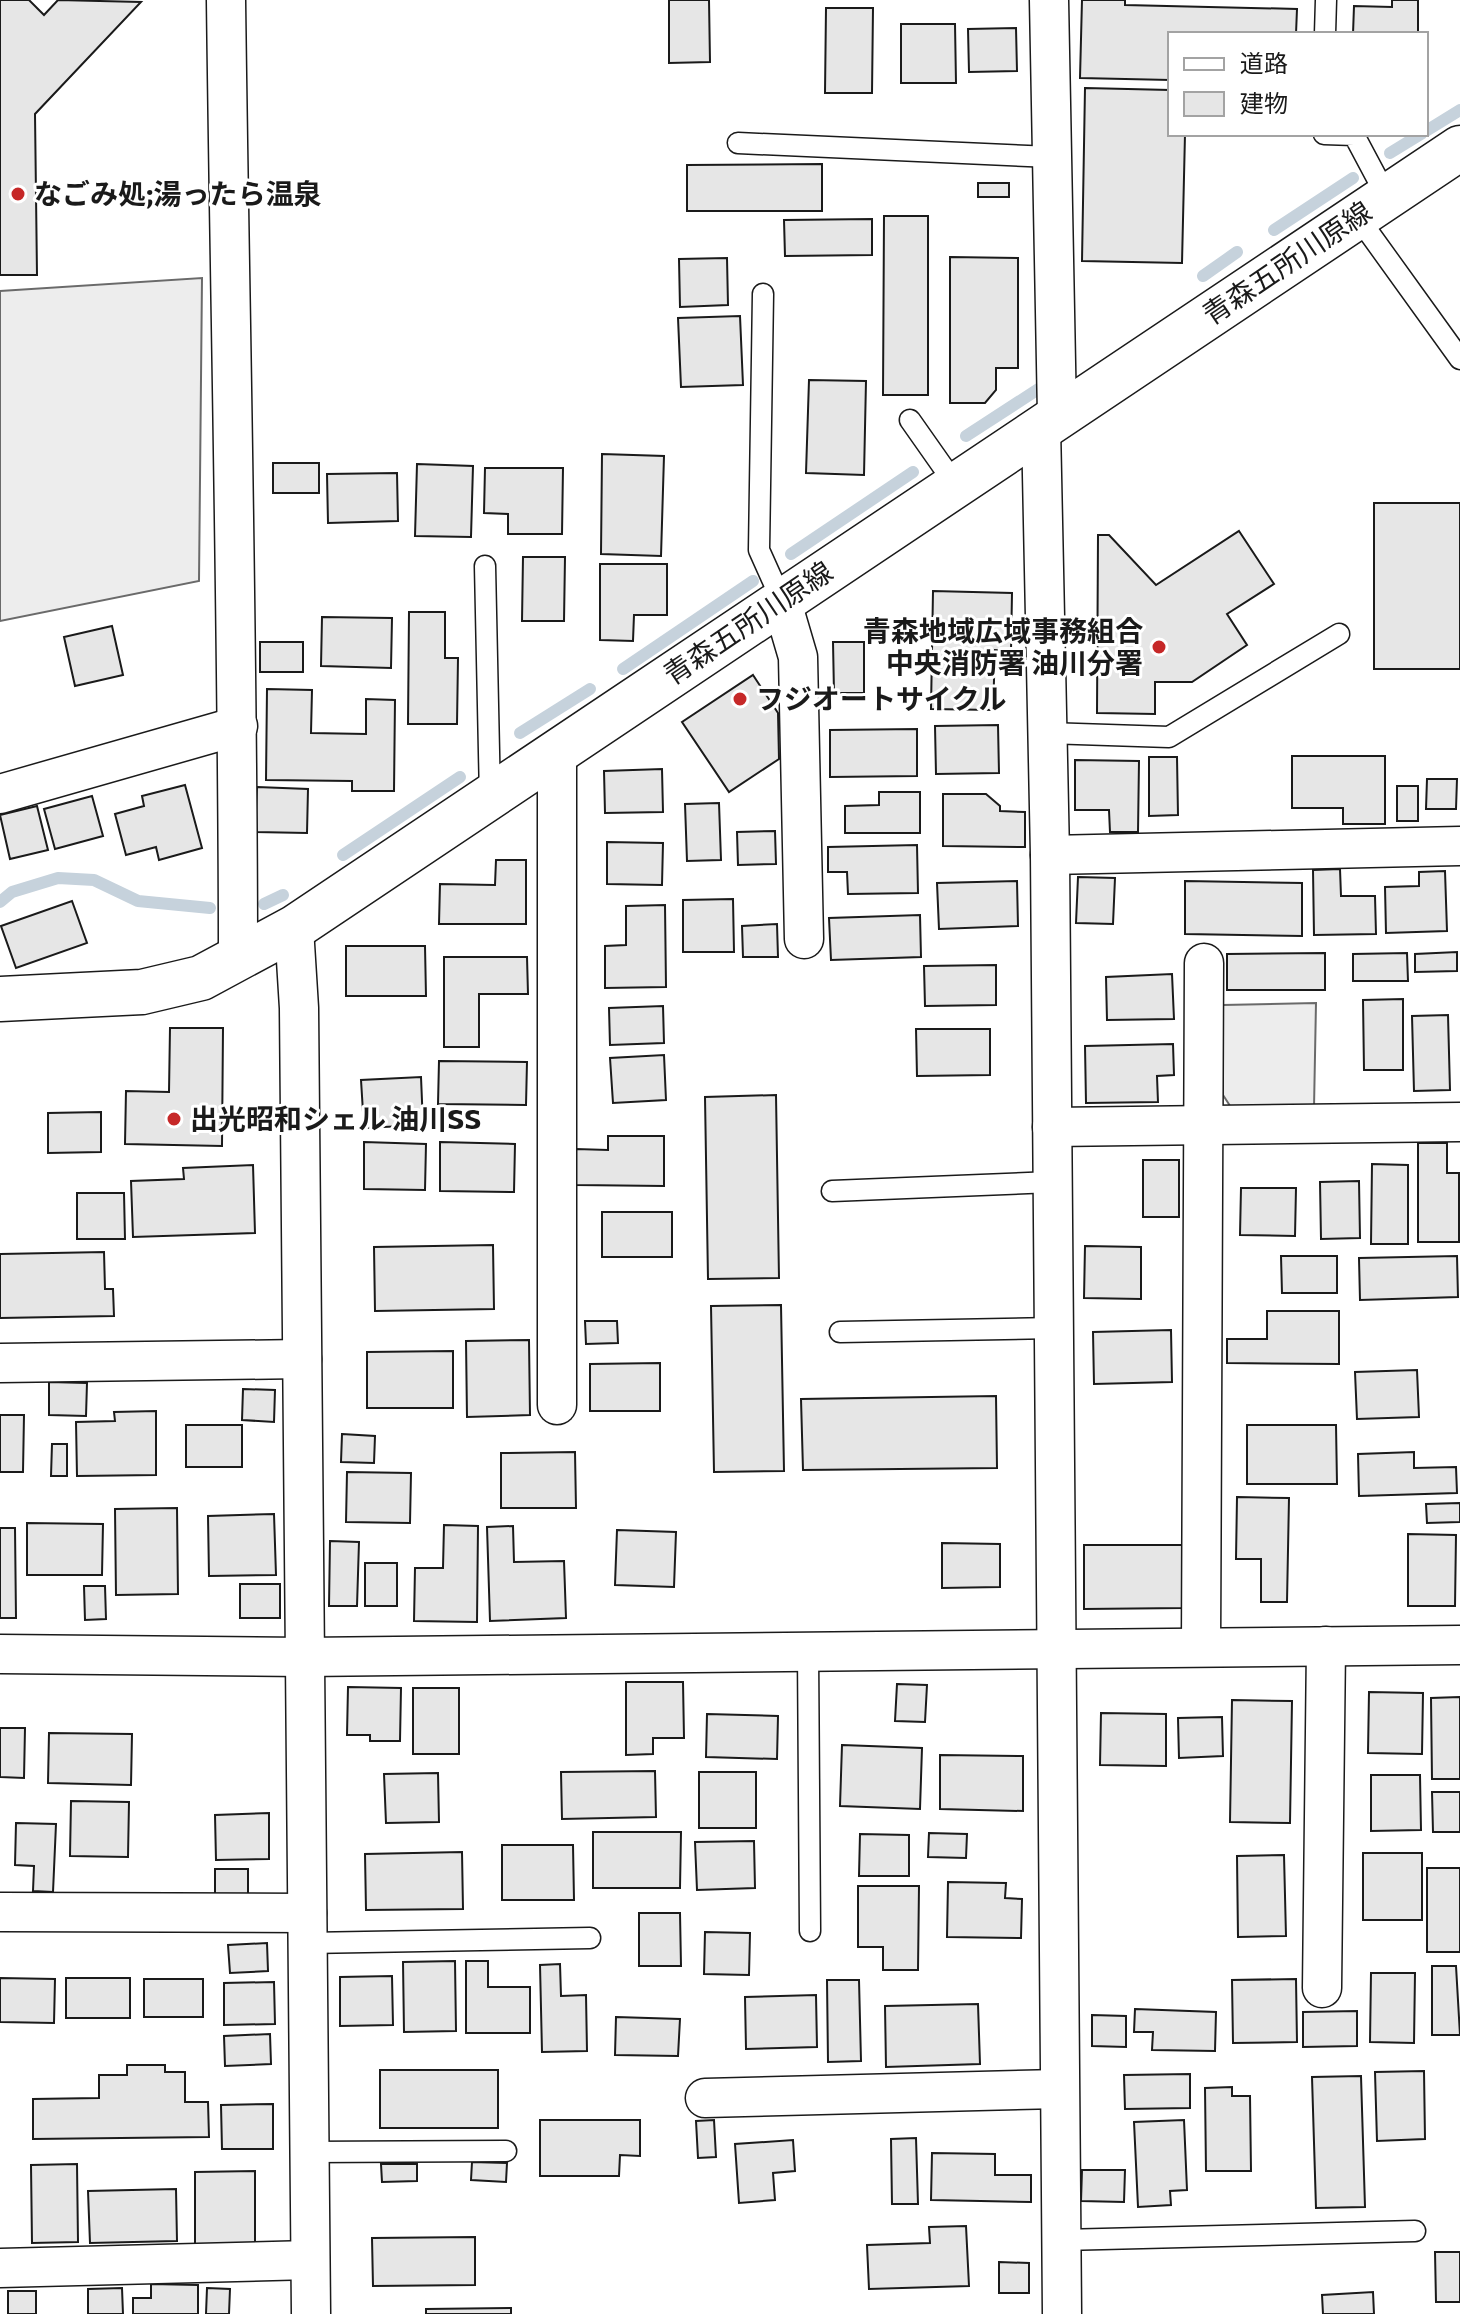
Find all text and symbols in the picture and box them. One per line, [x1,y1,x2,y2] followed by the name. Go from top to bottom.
[1168,32,1428,136] legend
[1240,48,1288,77] text: 道路
[1240,88,1288,117] text: 建物
[34,176,321,210] place label: なごみ処;湯ったら温泉
[9,185,27,203] marker: なごみ処;湯ったら温泉
[1196,193,1377,331] street label: 青森五所川原線
[657,553,838,691] street label: 青森五所川原線
[863,613,1143,679] place label: 青森地域広域事務組合 中央消防署 油川分署
[1150,638,1168,656] marker: 青森地域広域事務組合 中央消防署 油川分署
[756,681,1007,715] place label: フジオートサイクル
[731,690,749,708] marker: フジオートサイクル
[190,1101,481,1135] place label: 出光昭和シェル 油川SS
[165,1110,183,1128] marker: 出光昭和シェル 油川SS

